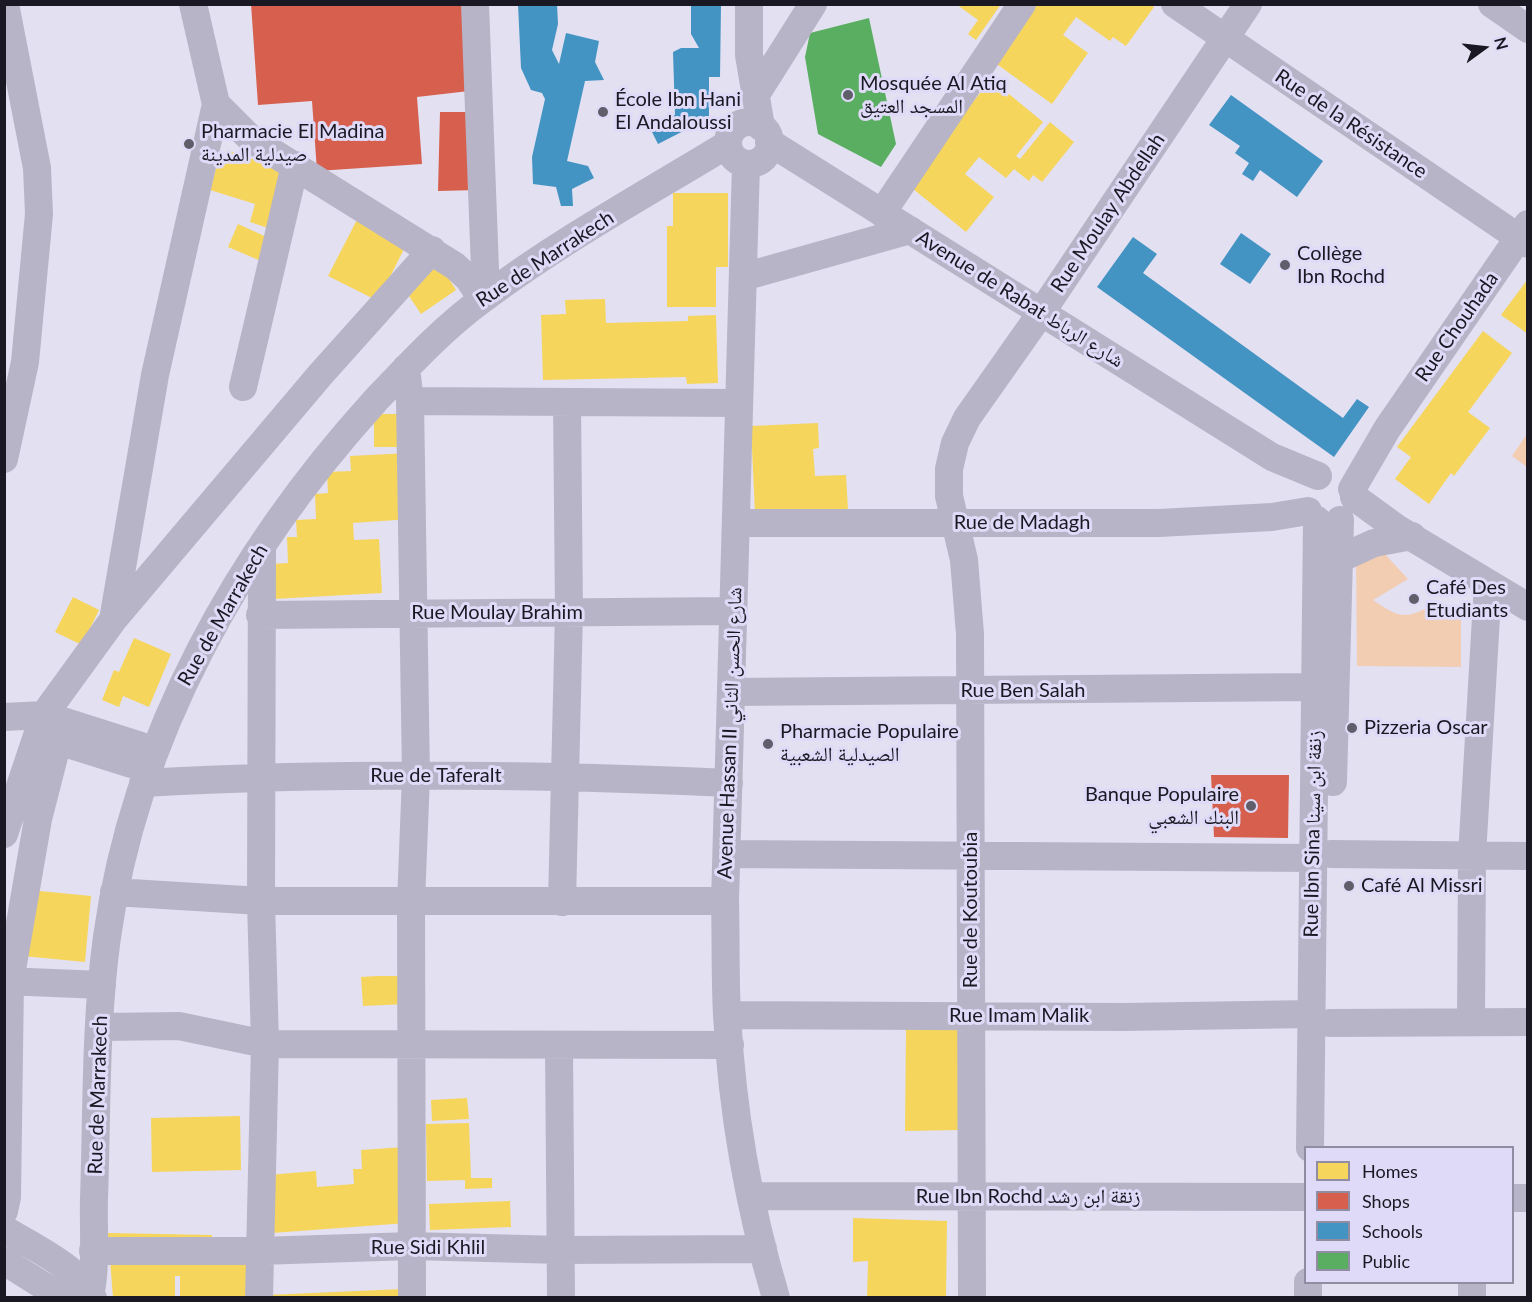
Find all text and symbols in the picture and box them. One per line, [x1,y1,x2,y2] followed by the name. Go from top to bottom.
[1454,18,1514,78] north arrow
[1491,35,1513,52] text: N
[1270,64,1432,184] street label: Rue de la Résistance
[860,72,1007,119] place label: Mosquée Al Atiq المسجد العتيق
[615,88,741,135] place label: École Ibn Hani El Andaloussi
[841,88,855,102] marker: Mosquée Al Atiq المسجد العتيق
[596,105,610,119] marker: École Ibn Hani El Andaloussi
[201,120,384,167] place label: Pharmacie El Madina صيدلية المدينة
[1046,129,1170,297] street label: Rue Moulay Abdellah
[182,137,196,151] marker: Pharmacie El Madina صيدلية المدينة
[472,206,618,312] street label: Rue de Marrakech
[912,225,1128,373] street label: Avenue de Rabat شارع الرباط
[1297,242,1385,289] place label: Collège Ibn Rochd
[1278,258,1292,272] marker: Collège Ibn Rochd
[1410,268,1504,386] street label: Rue Chouhada
[954,511,1090,535] street label: Rue de Madagh
[173,540,273,690] street label: Rue de Marrakech
[1426,576,1508,623] place label: Café Des Etudiants
[713,587,747,879] street label: Avenue Hassan II شارع الحسن الثاني
[1407,592,1421,606] marker: Café Des Etudiants
[411,601,583,625] street label: Rue Moulay Brahim
[960,679,1086,703] street label: Rue Ben Salah
[1364,716,1488,740] place label: Pizzeria Oscar
[780,720,959,767] place label: Pharmacie Populaire الصيدلية الشعبية
[1345,721,1359,735] marker: Pizzeria Oscar
[1299,730,1327,938] street label: Rue Ibn Sina زنقة ابن سينا
[761,737,775,751] marker: Pharmacie Populaire الصيدلية الشعبية
[370,764,502,788] street label: Rue de Taferalt
[1085,783,1239,830] place label: Banque Populaire البنك الشعبي
[1244,799,1258,813] marker: Banque Populaire البنك الشعبي
[959,832,983,988] street label: Rue de Koutoubia
[1361,874,1482,898] place label: Café Al Missri
[1342,879,1356,893] marker: Café Al Missri
[949,1004,1089,1028] street label: Rue Imam Malik
[83,1015,113,1175] street label: Rue de Marrakech
[1304,1146,1514,1284] legend
[1362,1160,1418,1182] text: Homes
[916,1185,1140,1209] street label: Rue Ibn Rochd زنقة ابن رشد
[1362,1190,1410,1212] text: Shops
[1362,1220,1423,1242] text: Schools
[371,1236,485,1260] street label: Rue Sidi Khlil
[1362,1250,1410,1272] text: Public

